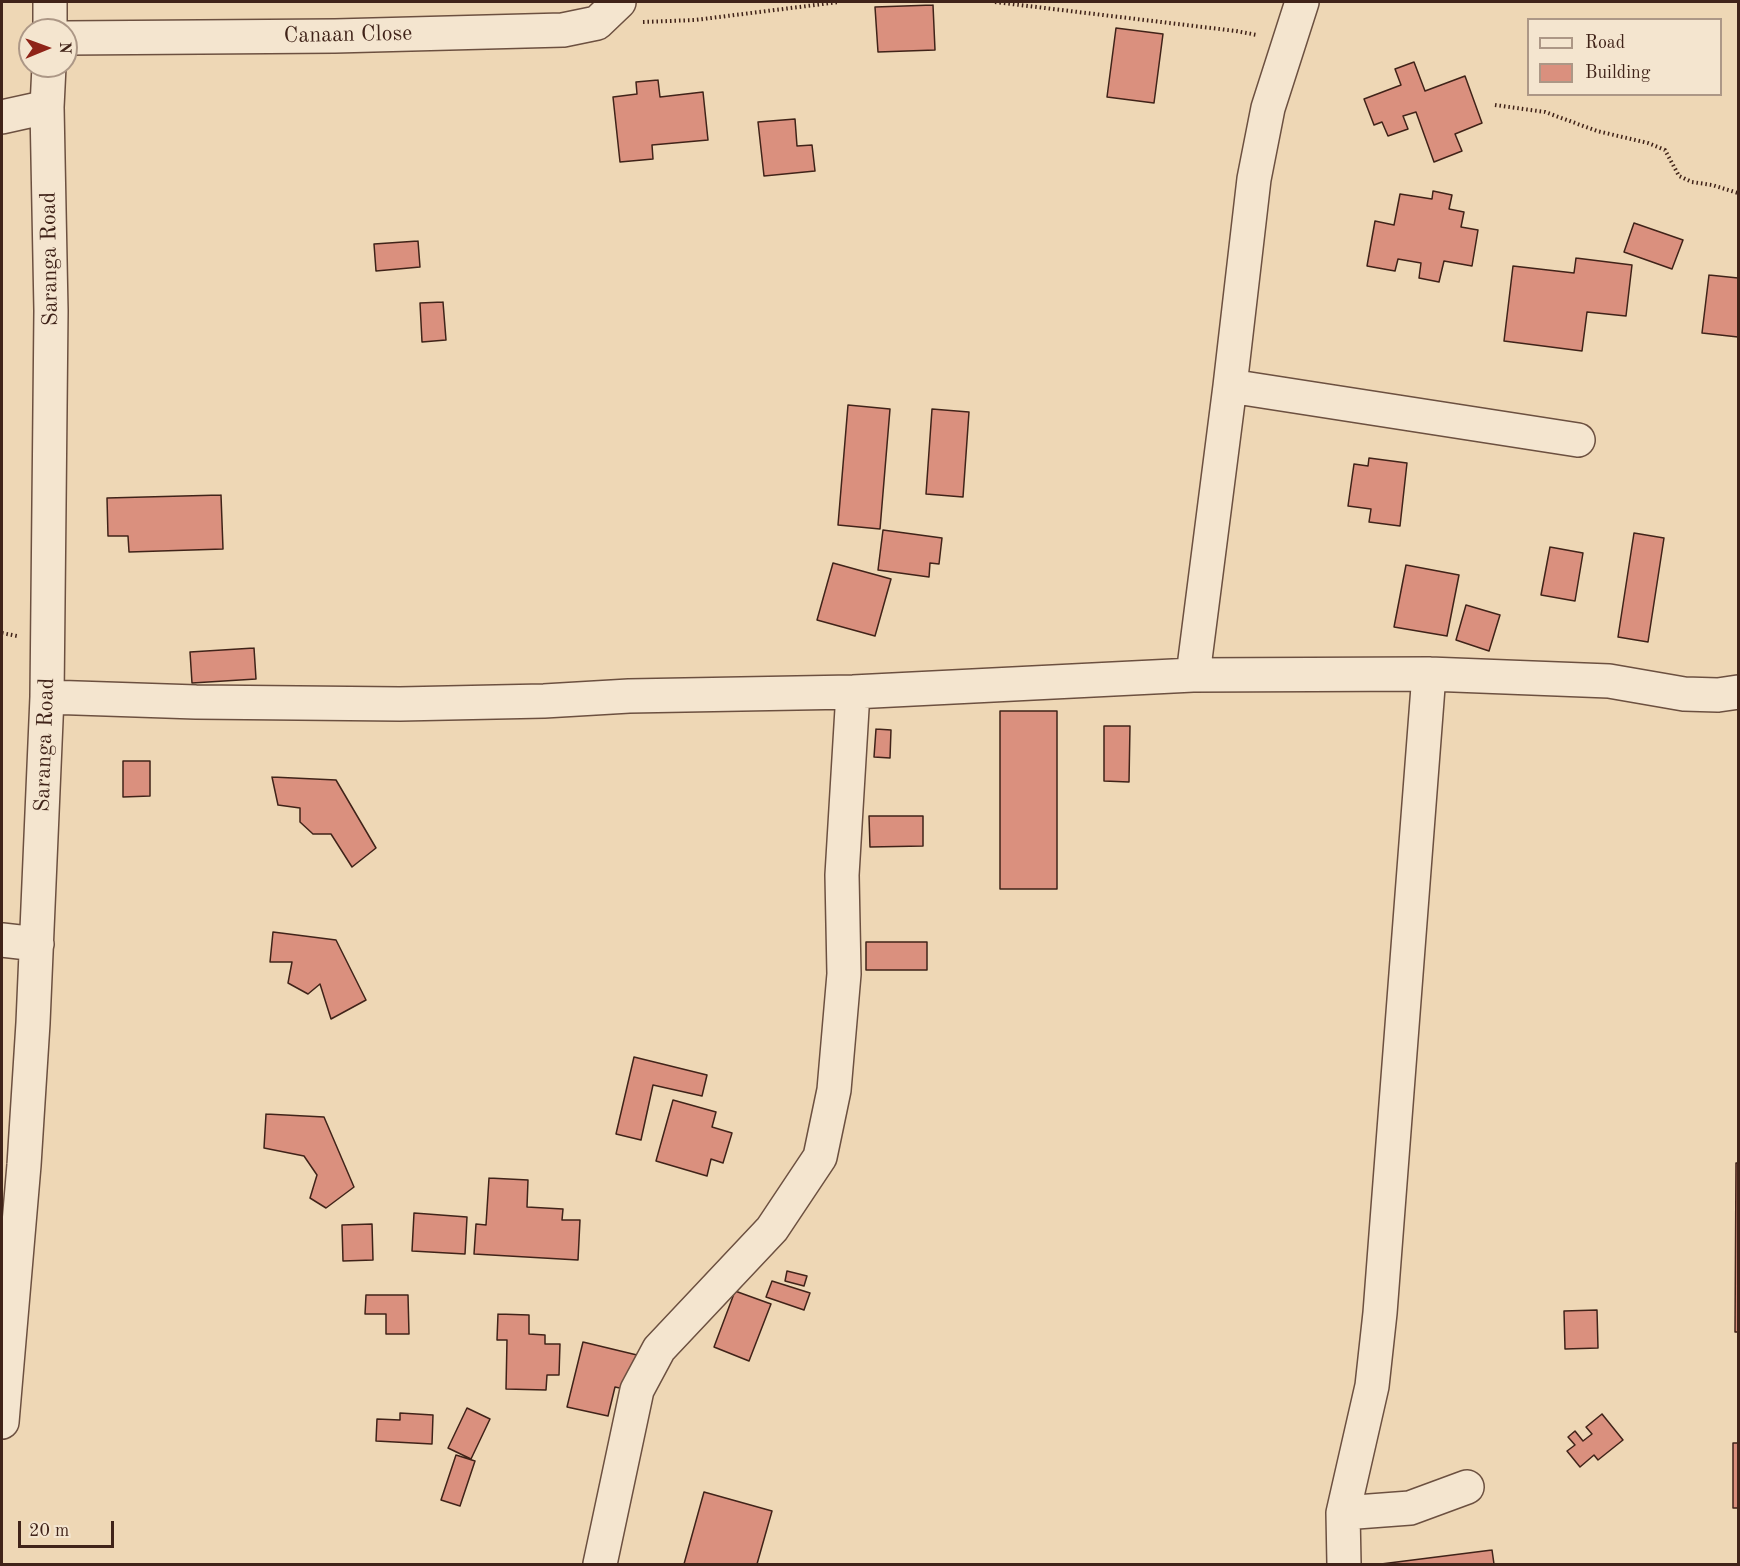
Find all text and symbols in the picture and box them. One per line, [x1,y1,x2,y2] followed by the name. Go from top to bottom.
[18,18,78,78] north arrow
[1527,18,1722,96] legend
[284,21,412,49] street label: Canaan Close
[1585,34,1625,52] text: Road
[56,41,72,54] text: N
[1585,64,1650,82] text: Building
[36,192,64,326] street label: Saranga Road
[29,677,61,813] street label: Saranga Road
[21,1509,117,1547] scale bar
[29,1522,69,1540] text: 20 m

